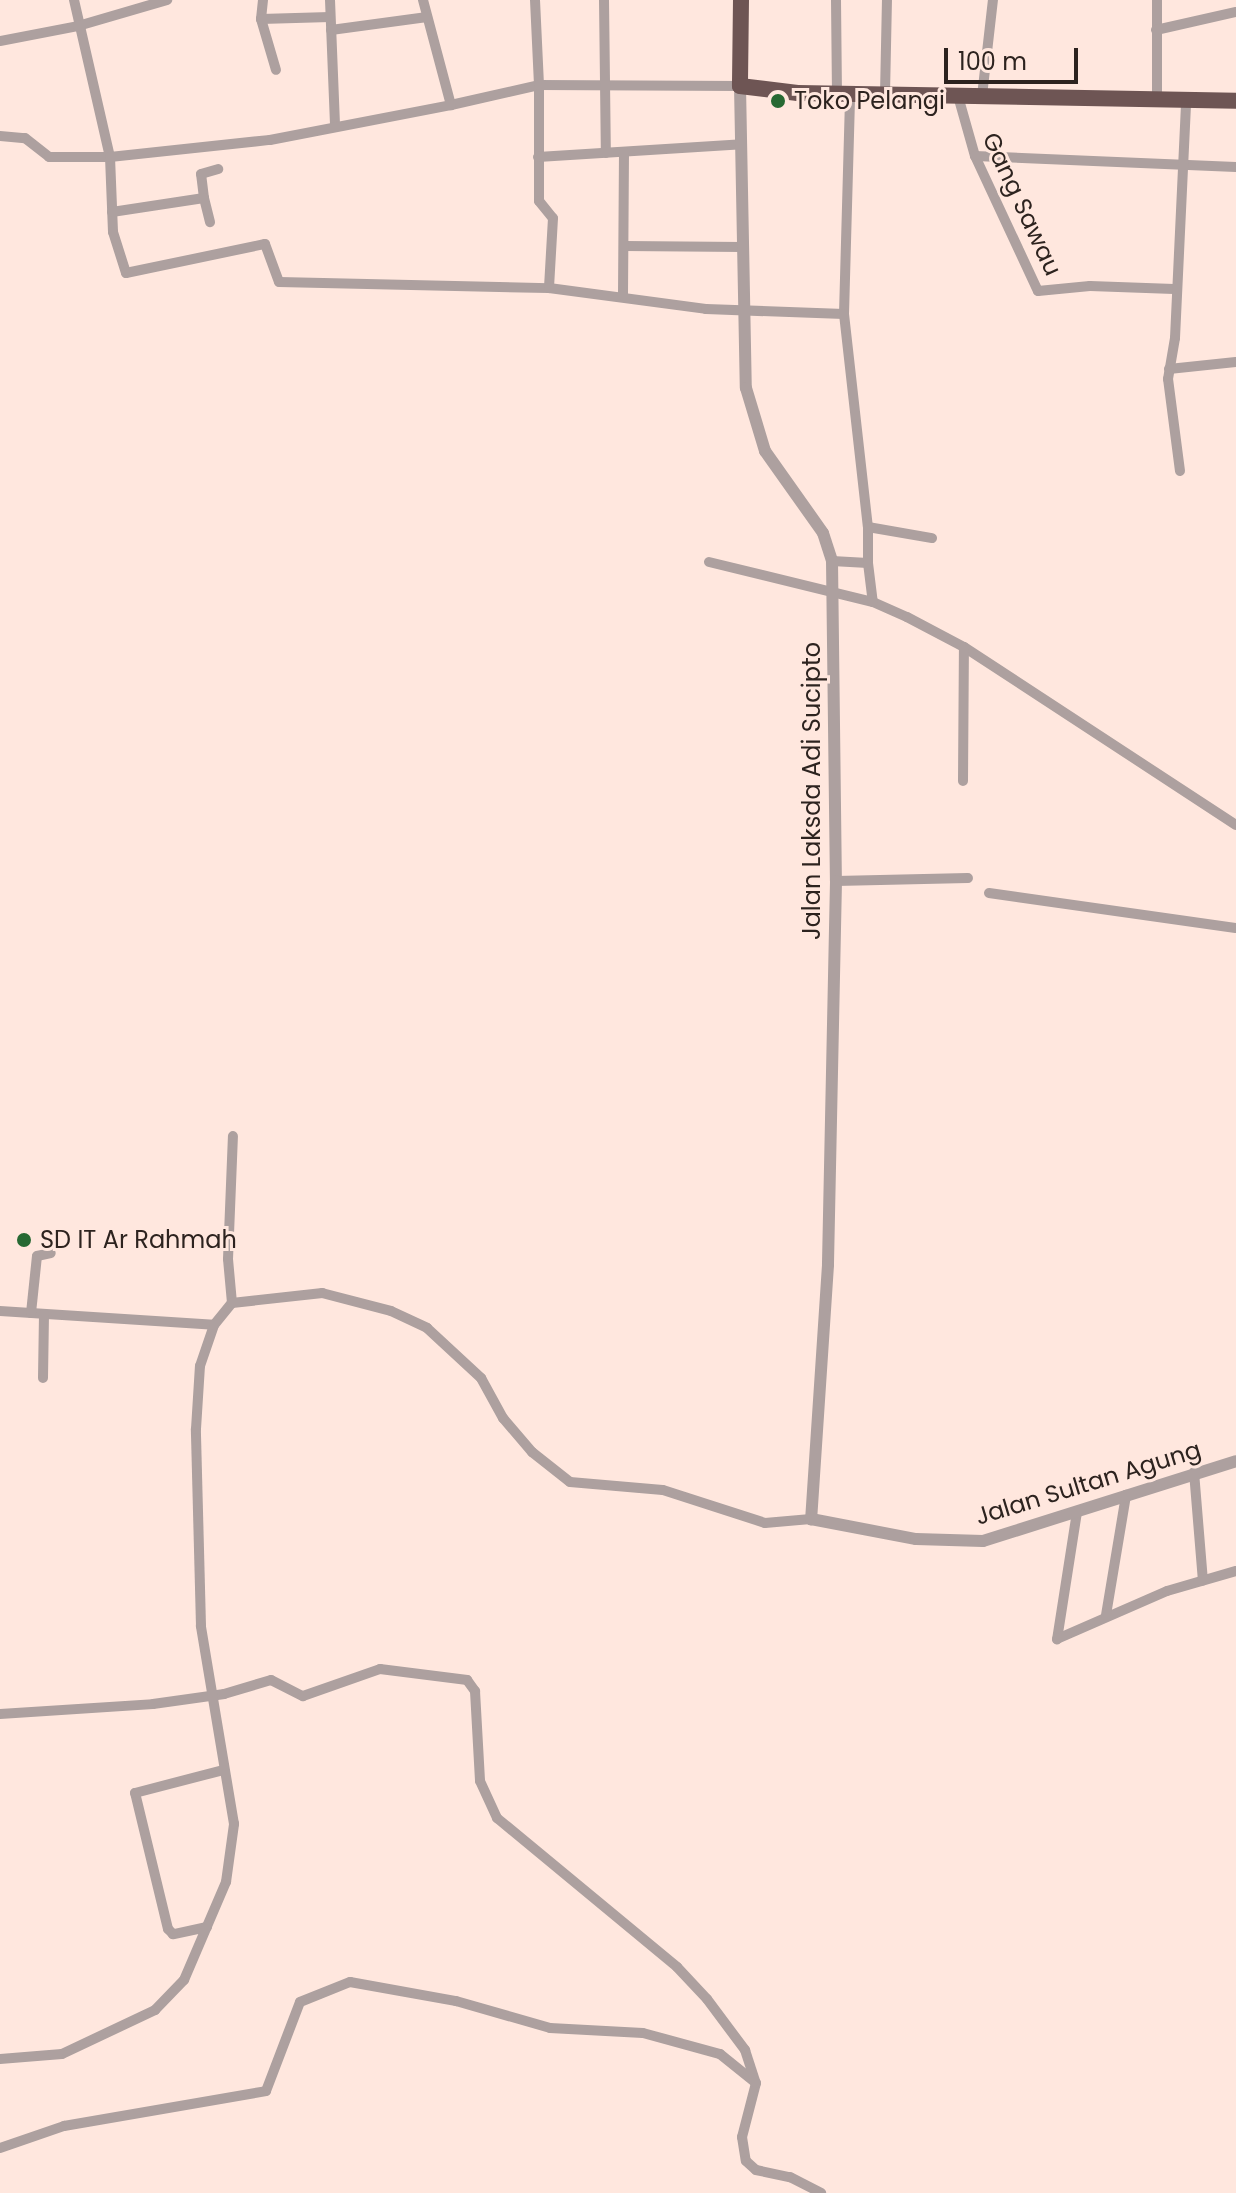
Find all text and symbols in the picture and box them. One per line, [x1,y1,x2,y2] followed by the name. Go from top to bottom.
[948,32,1082,82] scale bar
[958,45,1027,78] text: 100 m
[794,87,945,115] place label: Toko Pelangi
[769,92,787,110] marker: Toko Pelangi
[976,128,1068,280] street label: Gang Sawau
[798,642,826,940] street label: Jalan Laksda Adi Sucipto
[40,1226,237,1254] place label: SD IT Ar Rahmah
[15,1231,33,1249] marker: SD IT Ar Rahmah
[972,1435,1204,1531] street label: Jalan Sultan Agung

